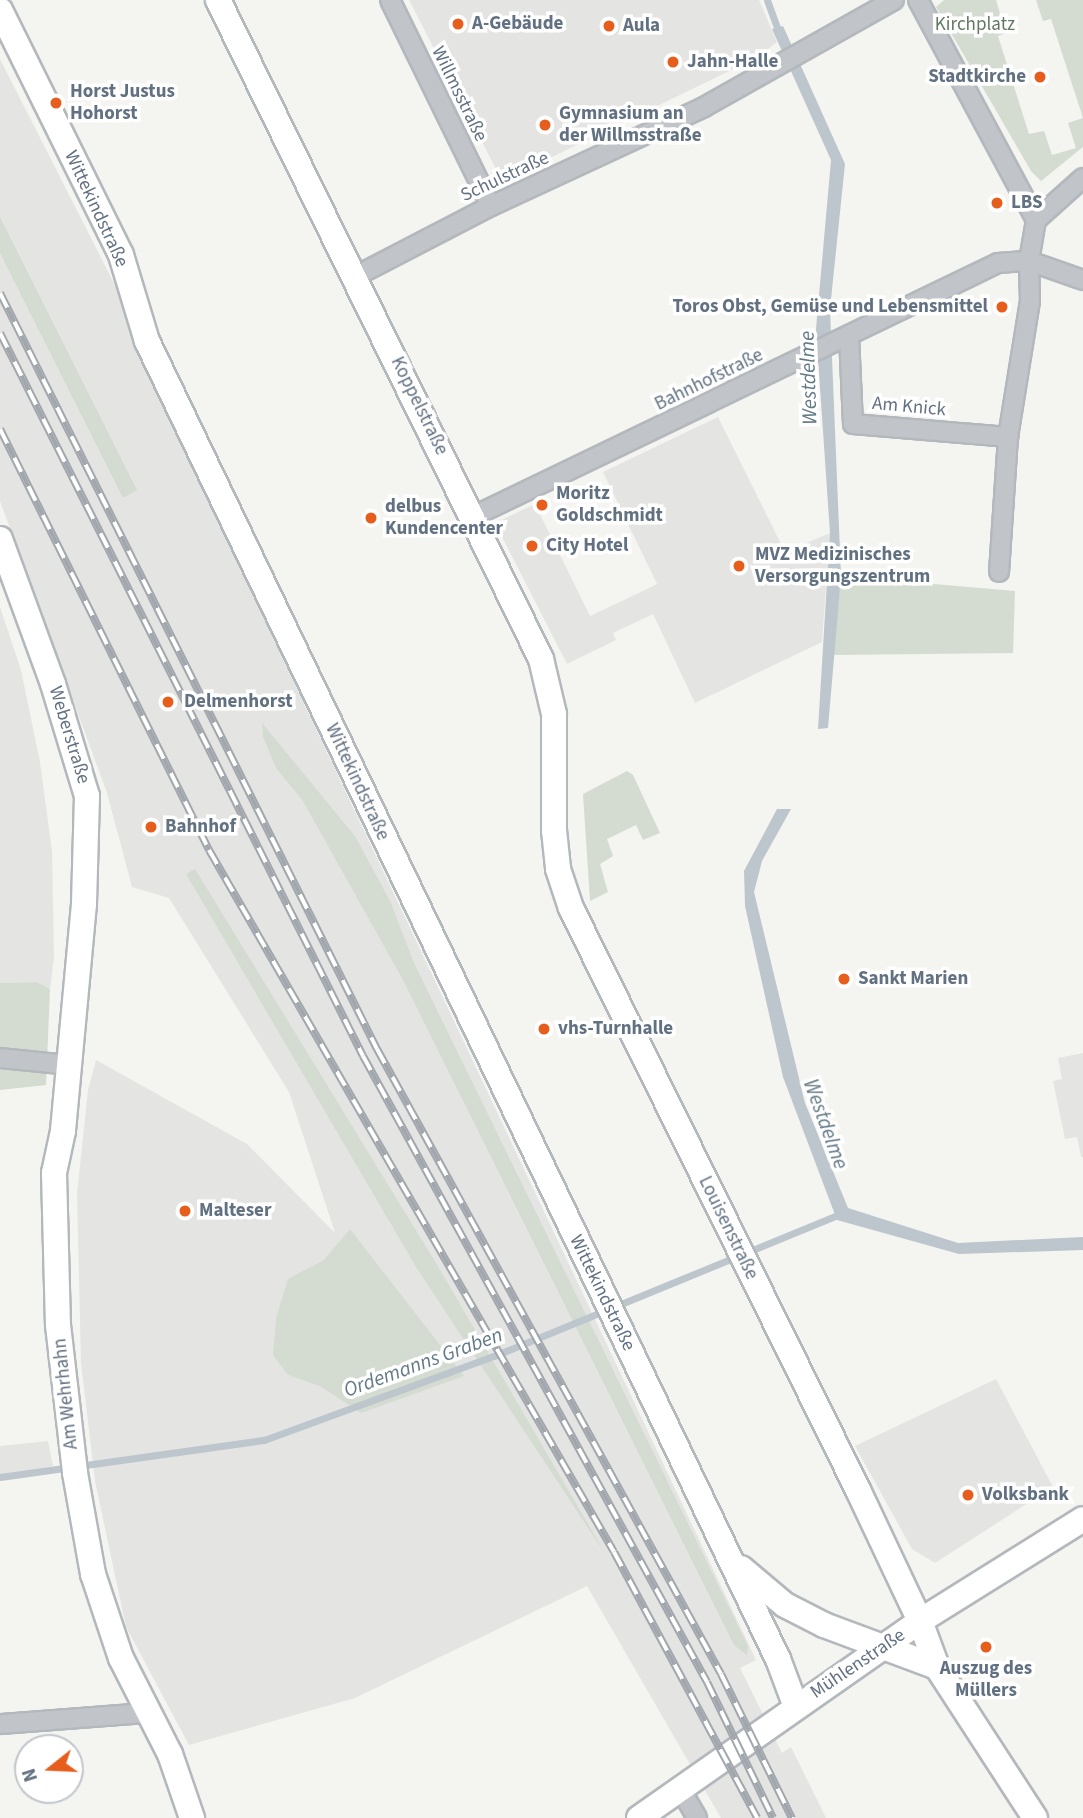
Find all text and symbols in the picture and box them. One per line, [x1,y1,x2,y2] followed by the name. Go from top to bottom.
[472,13,563,35] place label: A-Gebäude
[935,14,1015,36] park label: Kirchplatz
[623,15,660,37] place label: Aula
[450,16,466,32] marker: A-Gebäude
[601,18,617,34] marker: Aula
[426,43,492,145] street label: Willmsstraße
[687,51,778,73] place label: Jahn-Halle
[665,54,681,70] marker: Jahn-Halle
[928,66,1026,88] place label: Stadtkirche
[1032,69,1048,85] marker: Stadtkirche
[70,81,175,125] place label: Horst Justus Hohorst
[48,95,64,111] marker: Horst Justus Hohorst
[559,103,702,147] place label: Gymnasium an der Willmsstraße
[537,117,553,133] marker: Gymnasium an der Willmsstraße
[59,147,133,271] street label: Wittekindstraße
[457,147,553,207] street label: Schulstraße
[1011,192,1043,214] place label: LBS
[989,195,1005,211] marker: LBS
[672,296,988,318] place label: Toros Obst, Gemüse und Lebensmittel
[994,299,1010,315] marker: Toros Obst, Gemüse und Lebensmittel
[794,330,822,426] water label: Westdelme
[651,344,767,416] street label: Bahnhofstraße
[385,353,453,459] street label: Koppelstraße
[871,392,947,422] street label: Am Knick
[556,483,663,527] place label: Moritz Goldschmidt
[385,496,503,540] place label: delbus Kundencenter
[534,497,550,513] marker: Moritz Goldschmidt
[363,510,379,526] marker: delbus Kundencenter
[546,535,628,557] place label: City Hotel
[524,538,540,554] marker: City Hotel
[755,544,930,588] place label: MVZ Medizinisches Versorgungszentrum
[729,556,749,576] marker: MVZ Medizinisches Versorgungszentrum
[43,683,95,787] street label: Weberstraße
[184,691,292,713] place label: Delmenhorst
[158,692,178,712] marker: Delmenhorst
[320,720,394,844] street label: Wittekindstraße
[165,816,236,838] place label: Bahnhof
[143,819,159,835] marker: Bahnhof
[858,968,968,990] place label: Sankt Marien
[836,971,852,987] marker: Sankt Marien
[558,1018,673,1040] place label: vhs-Turnhalle
[536,1021,552,1037] marker: vhs-Turnhalle
[798,1075,854,1173] water label: Westdelme
[693,1173,763,1283] street label: Louisenstraße
[199,1200,272,1222] place label: Malteser
[177,1203,193,1219] marker: Malteser
[564,1231,640,1355] street label: Wittekindstraße
[340,1322,506,1402] water label: Ordemanns Graben
[49,1337,83,1451] street label: Am Wehrhahn
[982,1484,1069,1506] place label: Volksbank
[960,1487,976,1503] marker: Volksbank
[806,1624,910,1704] street label: Mühlenstraße
[978,1639,994,1655] marker: Auszug des Müllers
[940,1658,1032,1702] place label: Auszug des Müllers
[14,1734,84,1804] north arrow
[16,1765,45,1785] text: N

